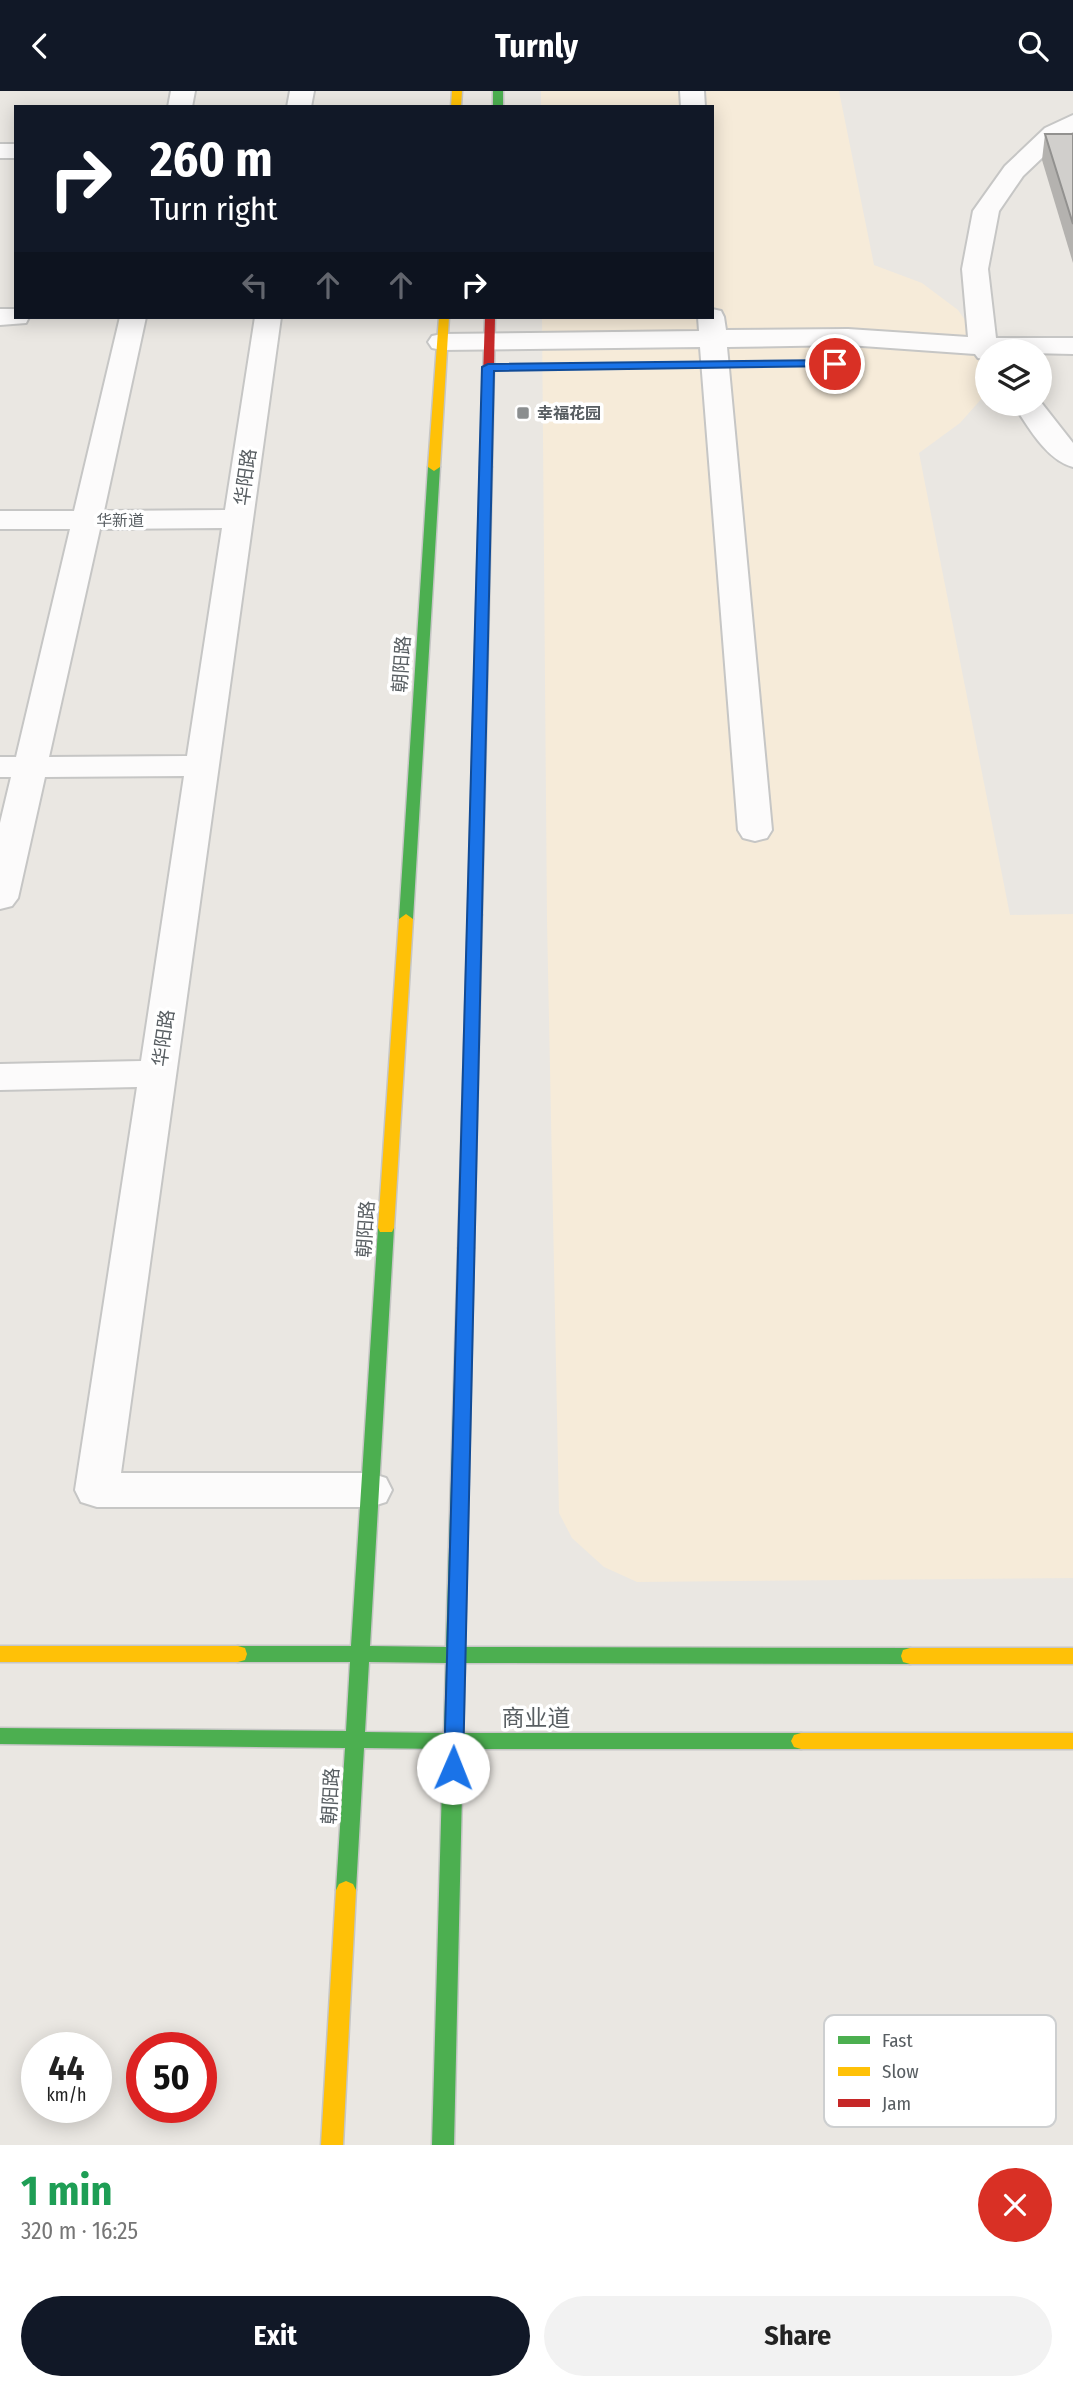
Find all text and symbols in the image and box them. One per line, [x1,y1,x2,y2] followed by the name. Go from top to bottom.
[21,27,59,65] icon: back
[495,27,578,65] text: Turnly
[1014,27,1052,65] icon: search
[150,130,273,189] text: 260 m
[35,133,126,224] icon: right
[150,190,277,228] text: Turn right
[236,266,274,304] icon: left
[309,266,347,304] icon: ahead
[382,266,420,304] icon: ahead
[455,266,493,304] icon: right
[805,334,865,394] pin
[975,339,1052,416] map controls
[975,339,1052,416] button: layers
[816,345,854,383] icon: arrive
[537,404,601,423] place label: 幸福花园
[515,405,531,421] marker: 幸福花园
[230,447,261,507] street label: 华阳路
[96,511,144,530] street label: 华新道
[388,635,415,693] street label: 朝阳路
[148,1008,179,1068] street label: 华阳路
[352,1200,379,1258] street label: 朝阳路
[502,1704,571,1732] street label: 商业道
[416,1731,490,1805] position arrow
[318,1767,343,1825] street label: 朝阳路
[824,2015,1056,2127] legend
[882,2029,913,2052] text: Fast
[126,2032,217,2123] speed limit sign: 50
[49,2047,84,2089] text: 44
[882,2060,919,2083] text: Slow
[46,2084,87,2106] text: km/h
[882,2092,911,2115] text: Jam
[21,2166,112,2216] text: 1 min
[978,2168,1052,2242] button: close
[21,2217,138,2245] text: 320 m · 16:25
[21,2296,530,2376] button: Exit
[544,2296,1052,2376] button: Share

